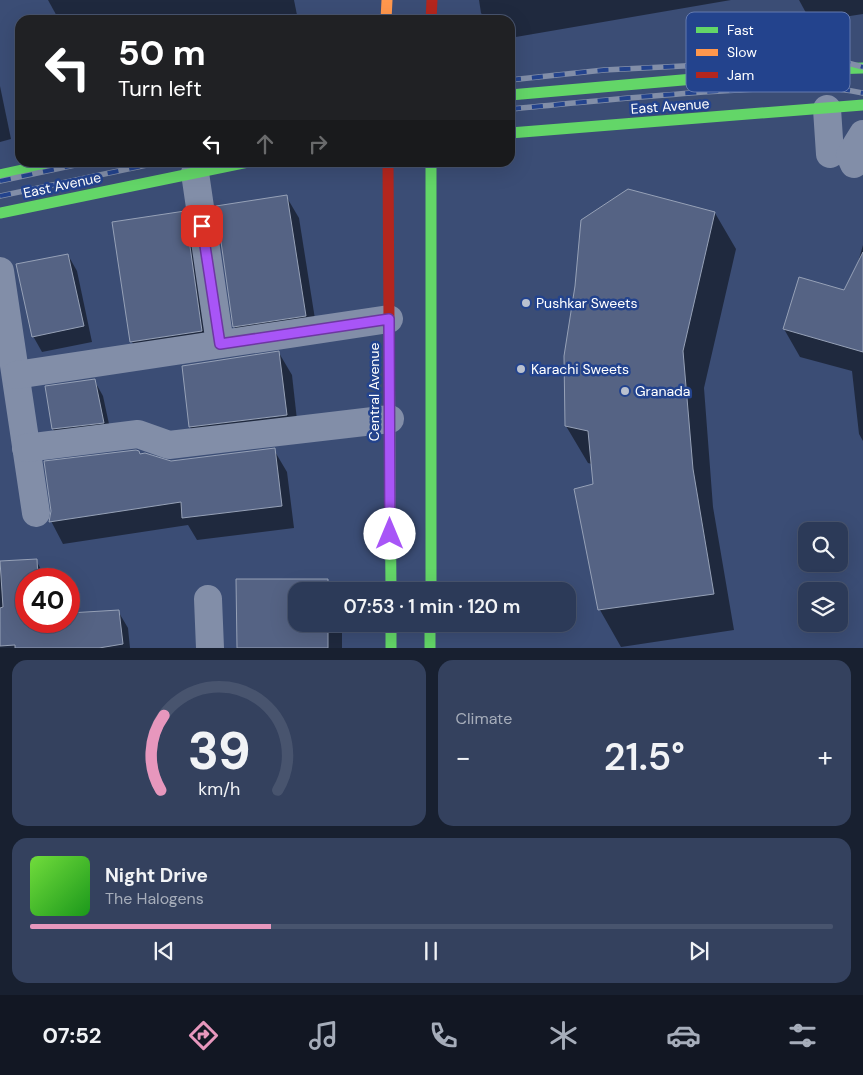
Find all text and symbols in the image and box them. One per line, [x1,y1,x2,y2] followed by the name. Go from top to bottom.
[686,12,850,92] legend
[727,21,754,39] text: Fast
[118,30,206,76] text: 50 m
[35,35,100,100] icon: left
[727,43,757,61] text: Slow
[727,66,754,84] text: Jam
[118,74,202,103] text: Turn left
[630,94,710,118] street label: East Avenue
[198,130,226,158] icon: left
[251,130,279,158] icon: ahead
[304,130,332,158] icon: right
[21,168,103,202] street label: East Avenue
[181,205,223,247] pin
[188,212,216,240] icon: arrive
[536,294,637,312] place label: Pushkar Sweets
[520,297,532,309] marker: Pushkar Sweets
[365,343,383,441] street label: Central Avenue
[531,360,629,378] place label: Karachi Sweets
[515,363,527,375] marker: Karachi Sweets
[635,382,690,400] place label: Granada
[619,385,631,397] marker: Granada
[363,507,415,559] position arrow
[798,522,848,632] map controls
[798,522,848,572] button: search
[15,568,80,633] speed limit sign: 40
[798,582,848,632] button: layers
[344,594,520,619] text: 07:53 · 1 min · 120 m
[456,708,512,729] text: Climate
[187,717,250,785] text: 39
[604,732,685,782] text: 21.5°
[456,739,471,776] text: −
[818,739,833,776] text: +
[198,777,240,801] text: km/h
[105,863,208,888] text: Night Drive
[105,888,204,909] text: The Halogens
[150,937,178,965] icon: previous
[417,937,445,965] icon: pause
[685,937,713,965] icon: next
[186,1018,221,1053] icon: directions
[306,1018,341,1053] icon: music
[426,1018,461,1053] icon: phone
[546,1018,581,1053] icon: climate
[666,1018,701,1053] icon: car
[785,1018,820,1053] icon: filters
[42,1021,101,1050] text: 07:52

